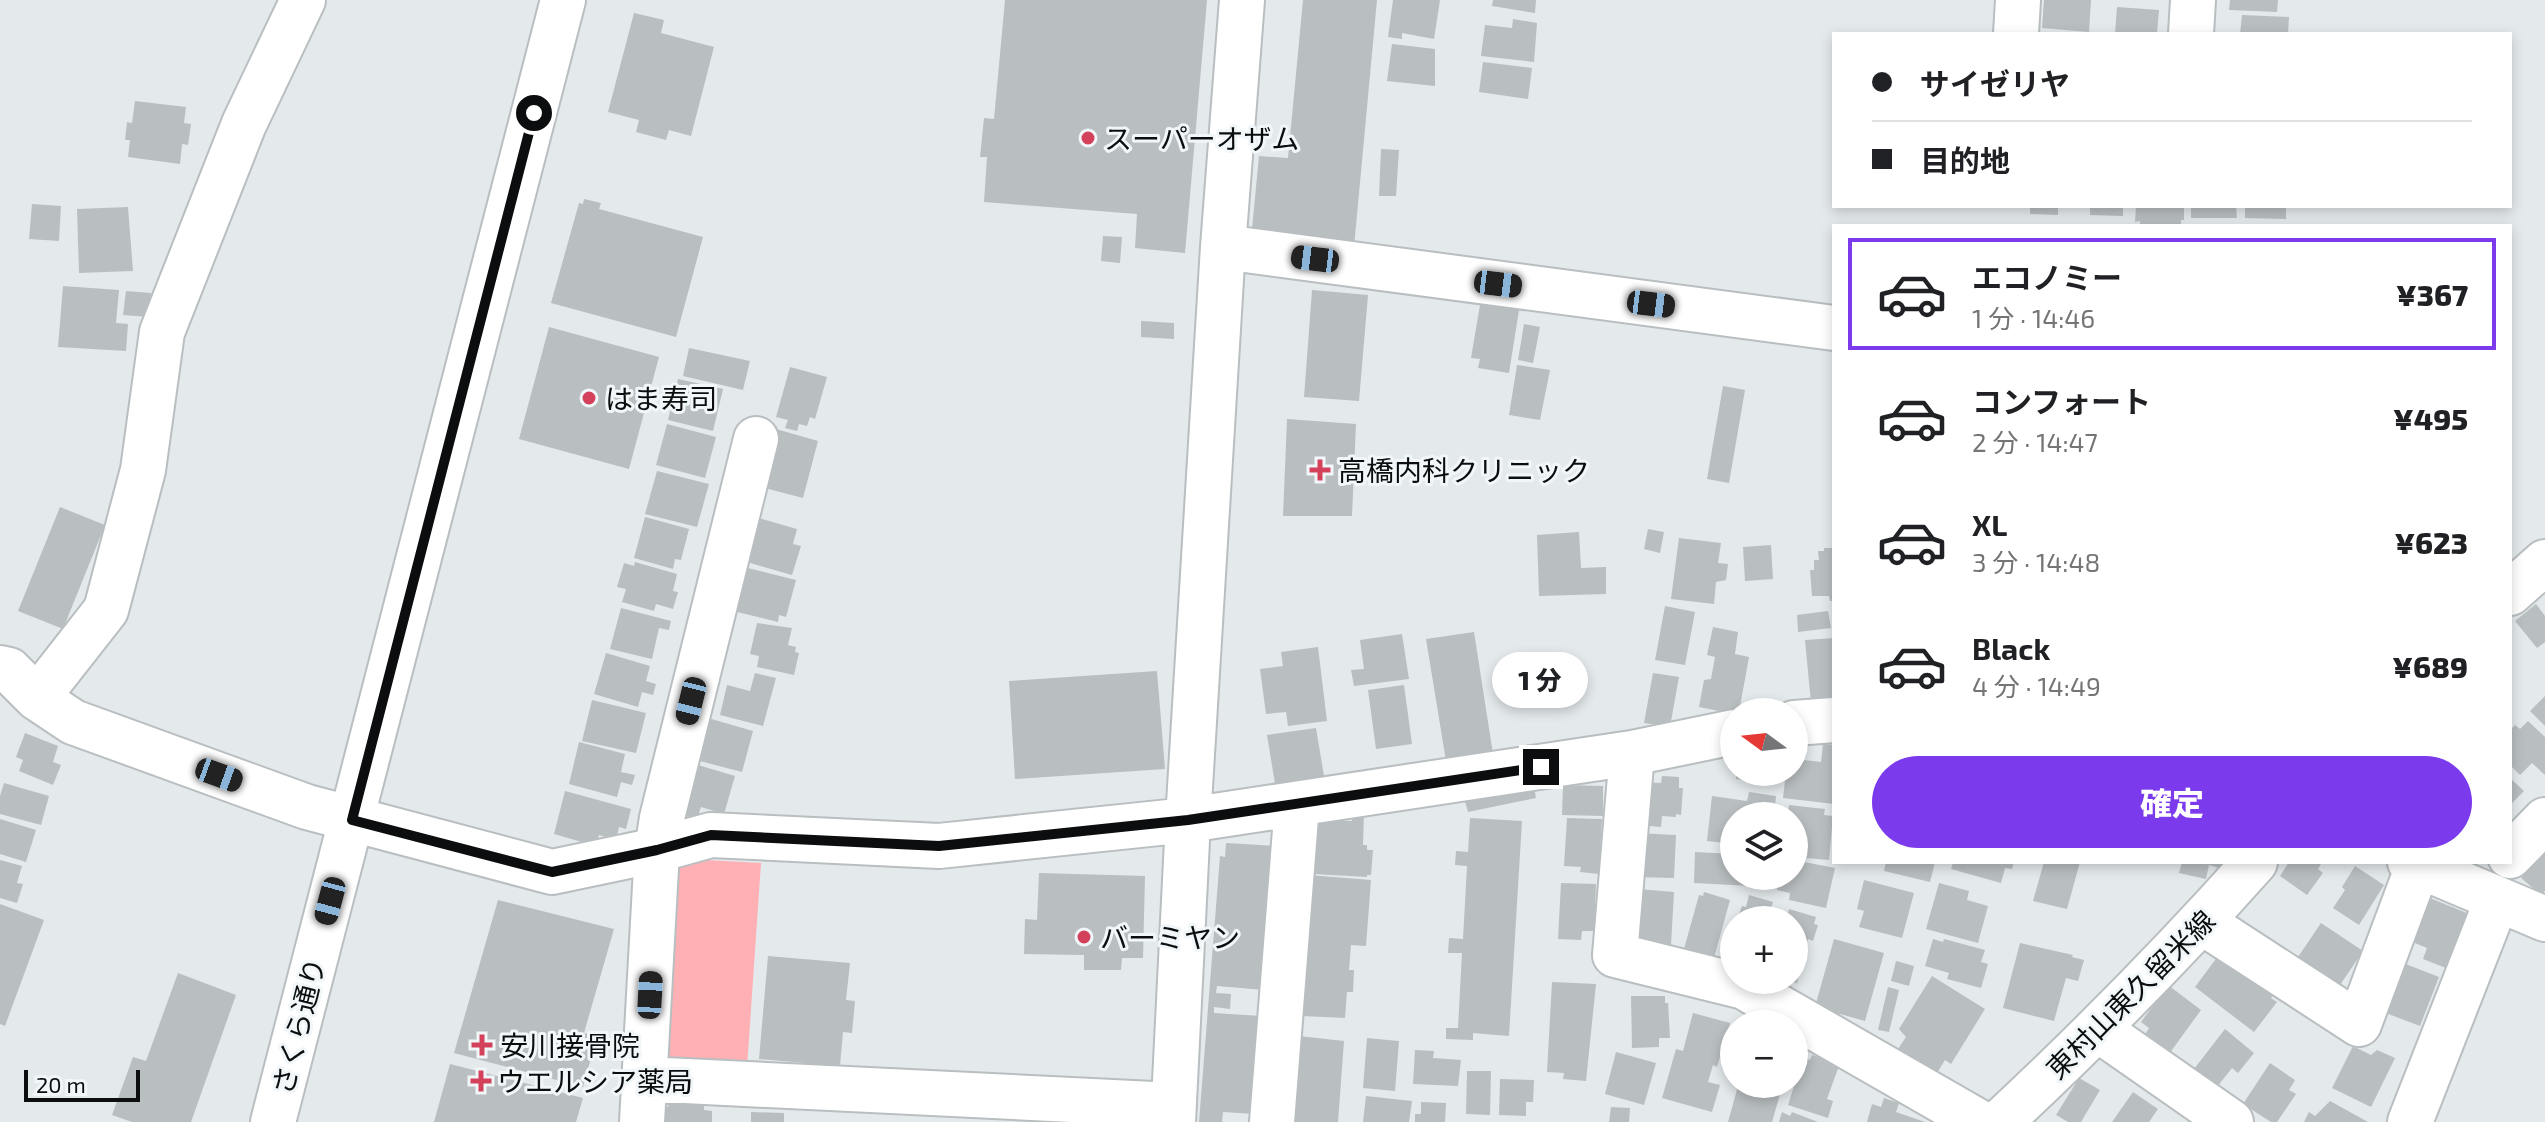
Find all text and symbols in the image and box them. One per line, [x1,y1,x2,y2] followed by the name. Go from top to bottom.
[1920,65,2070,101] text: サイゼリヤ
[516,95,552,131] route start
[1104,121,1299,155] place label: スーパーオザム
[1079,129,1097,147] marker: スーパーオザム
[1920,142,2010,178] text: 目的地
[1290,244,1340,274] car
[1876,258,1948,330] icon: car
[1972,259,2122,295] text: エコノミー
[1473,269,1523,299] car
[2396,276,2468,312] text: ¥367
[1626,289,1676,319] car
[1972,302,2095,333] text: 1 分 · 14:46
[605,381,717,415] place label: はま寿司
[1876,382,1948,454] icon: car
[1972,383,2151,419] text: コンフォート
[580,389,598,407] marker: はま寿司
[2393,400,2468,436] text: ¥495
[1972,426,2098,457] text: 2 分 · 14:47
[1338,453,1590,487] place label: 高橋内科クリニック
[1309,459,1331,481] marker: 高橋内科クリニック
[1876,506,1948,578] icon: car
[1972,506,2007,542] text: XL
[2394,524,2468,560] text: ¥623
[1972,546,2100,577] text: 3 分 · 14:48
[1876,630,1948,702] icon: car
[1972,630,2050,666] text: Black
[2392,648,2468,684] text: ¥689
[1493,651,1589,707] callout: 1 分
[1518,664,1562,695] text: 1 分
[1972,670,2101,701] text: 4 分 · 14:49
[674,675,708,727] car
[1720,698,1808,786] north arrow
[1720,698,1808,1098] map controls
[1523,749,1559,785] route end
[192,756,246,794] car
[1872,756,2472,848] button: 確定
[1720,802,1808,890] button: layers
[312,875,348,927] car
[2039,903,2221,1085] street label: 東村山東久留米線
[1720,906,1808,994] button: +
[1100,920,1240,954] place label: バーミヤン
[1075,928,1093,946] marker: バーミヤン
[265,954,331,1098] street label: さくら通り
[637,970,663,1020] car
[1720,1010,1808,1098] button: −
[500,1028,640,1062] place label: 安川接骨院
[471,1034,493,1056] marker: 安川接骨院
[497,1064,693,1098] place label: ウエルシア薬局
[24,1066,140,1102] scale bar
[36,1071,86,1097] text: 20 m
[472,1072,490,1090] marker: ウエルシア薬局

